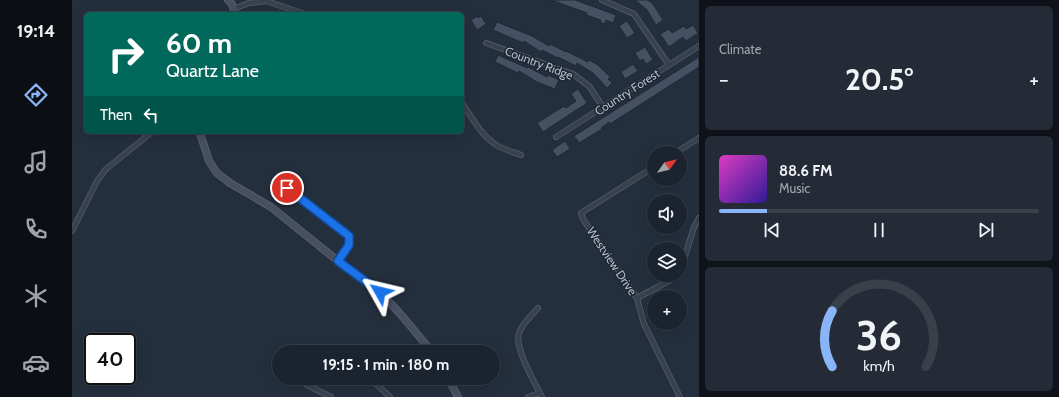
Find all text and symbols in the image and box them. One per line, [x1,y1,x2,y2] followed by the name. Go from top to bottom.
[17,20,55,42] text: 19:14
[166,26,232,60] text: 60 m
[100,28,152,80] icon: right
[719,41,761,57] text: Climate
[503,43,575,83] street label: Country Ridge
[166,60,259,82] text: Quartz Lane
[845,61,913,98] text: 20.5°
[592,65,662,119] street label: Country Forest
[719,66,729,93] text: −
[1029,66,1039,93] text: +
[22,81,50,109] icon: directions
[140,104,162,126] icon: left
[100,106,132,124] text: Then
[647,146,687,186] north arrow
[647,146,687,330] map controls
[22,148,50,176] icon: music
[779,162,832,180] text: 88.6 FM
[270,171,304,205] pin
[276,177,298,199] icon: arrive
[779,180,810,196] text: Music
[647,194,687,234] button: sound
[22,215,50,243] icon: phone
[761,219,783,241] icon: previous
[868,219,890,241] icon: pause
[975,219,997,241] icon: next
[584,224,640,298] street label: Westview Drive
[647,242,687,282] button: layers
[359,271,401,313] position arrow
[22,282,50,310] icon: climate
[647,290,687,330] button: +
[856,310,902,360] text: 36
[84,333,136,385] speed limit sign: 40
[22,349,50,377] icon: car
[323,356,449,374] text: 19:15 · 1 min · 180 m
[863,356,895,374] text: km/h

